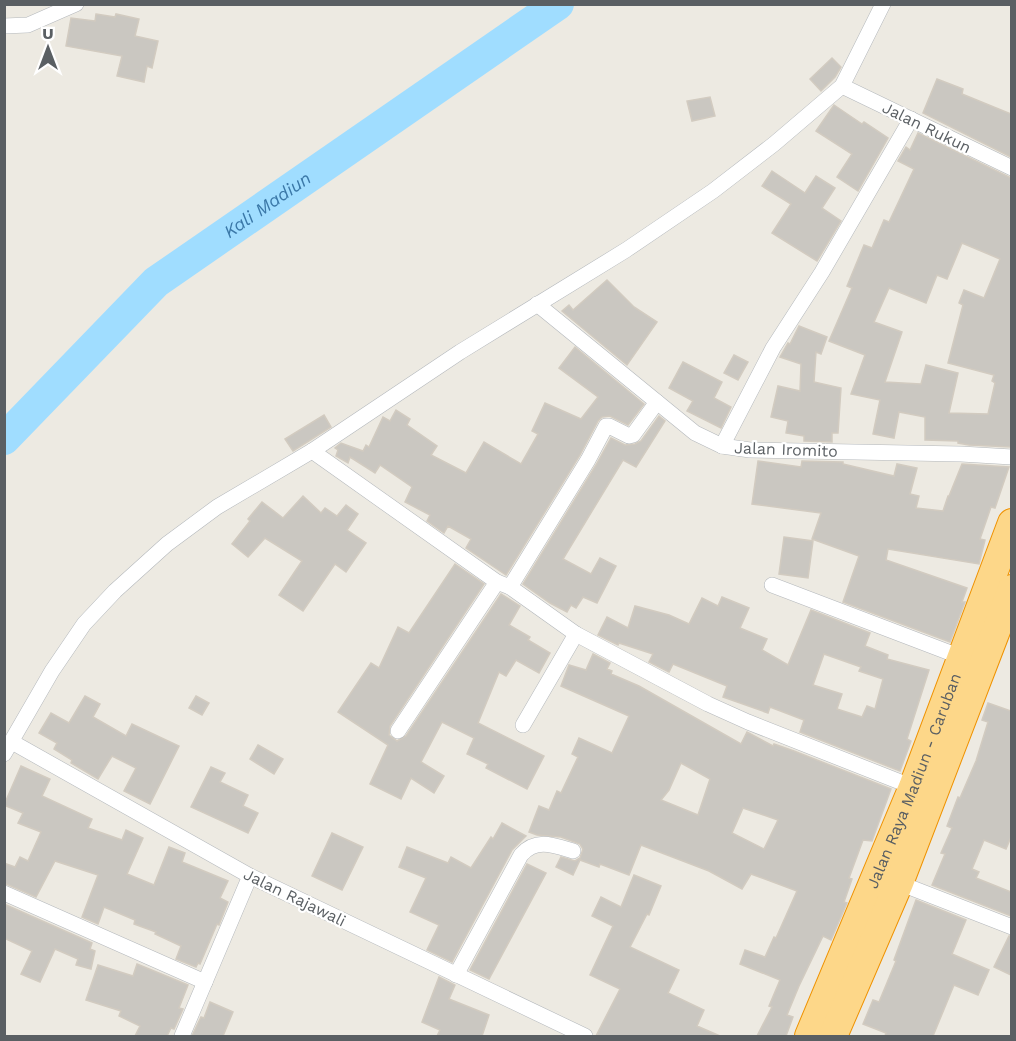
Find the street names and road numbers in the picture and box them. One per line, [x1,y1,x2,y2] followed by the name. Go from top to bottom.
[879,98,974,157] street label: Jalan Rukun
[734,438,838,461] street label: Jalan Iromito
[863,670,965,891] street label: Jalan Raya Madiun - Caruban
[241,864,349,930] street label: Jalan Rajawali

